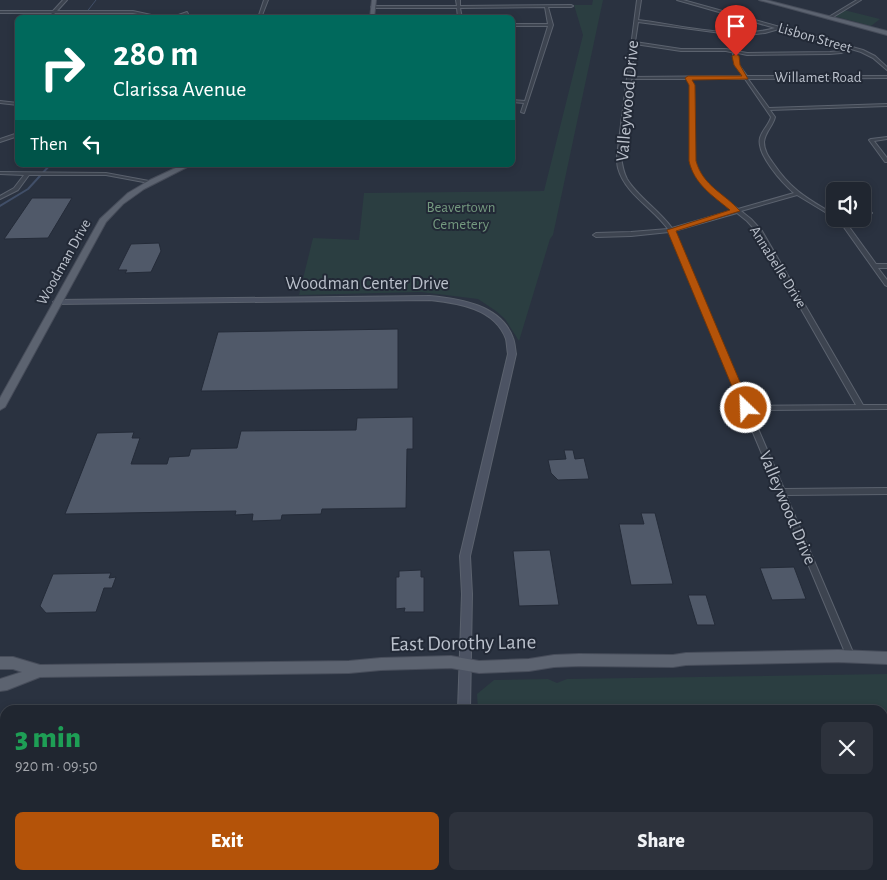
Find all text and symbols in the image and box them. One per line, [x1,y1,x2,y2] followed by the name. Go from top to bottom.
[715,5,757,56] pin
[722,12,750,40] icon: arrive
[776,20,854,56] street label: Lisbon Street
[30,35,95,100] icon: right
[113,37,199,72] text: 280 m
[614,40,642,162] street label: Valleywood Drive
[774,70,862,85] street label: Willamet Road
[113,78,246,100] text: Clarissa Avenue
[78,130,106,158] icon: left
[30,135,68,154] text: Then
[826,182,871,227] map controls
[826,182,871,227] button: sound
[426,200,496,232] park label: Beavertown Cemetery
[34,217,94,307] street label: Woodman Drive
[747,223,809,311] street label: Annabelle Drive
[285,275,449,293] street label: Woodman Center Drive
[719,381,771,433] position arrow
[755,448,819,568] street label: Valleywood Drive
[390,631,536,655] street label: East Dorothy Lane
[821,722,873,774] button: close
[15,723,81,753] text: 3 min
[15,758,97,774] text: 920 m · 09:50
[15,812,439,870] button: Exit
[449,812,873,870] button: Share

